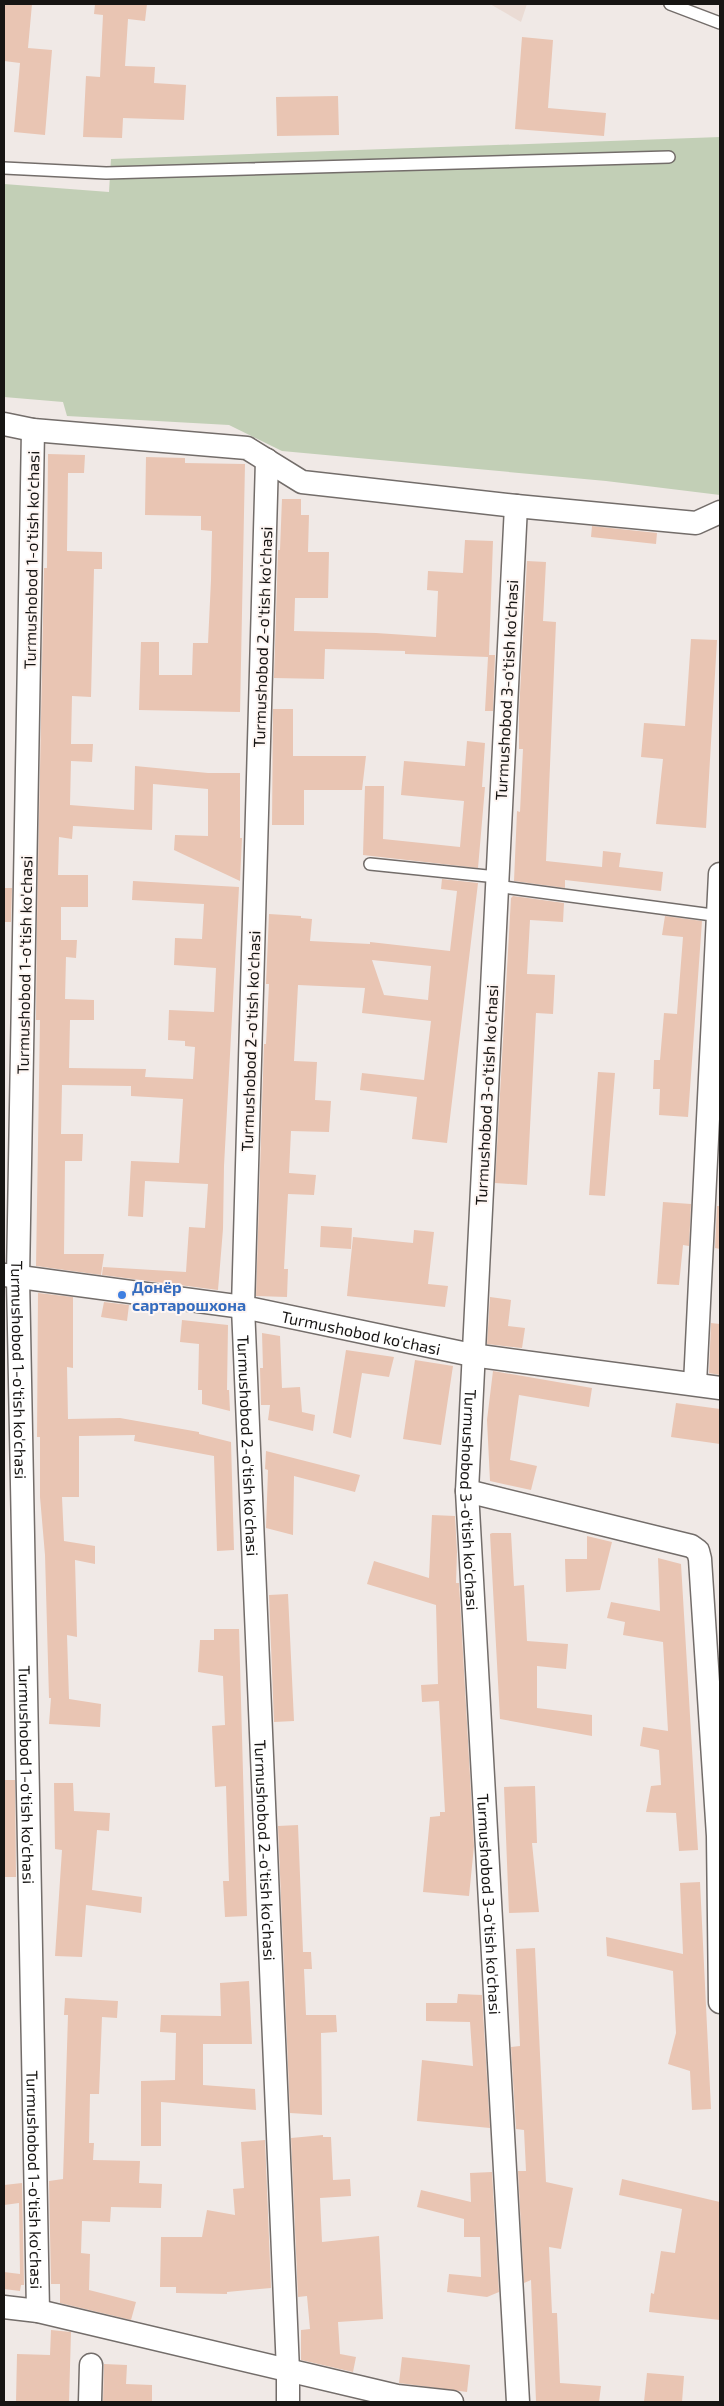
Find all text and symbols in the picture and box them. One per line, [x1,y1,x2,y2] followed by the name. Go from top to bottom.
[20,451,42,669] street label: Turmushobod 1-o'tish ko'chasi
[249,526,275,748] street label: Turmushobod 2-o'tish ko'chasi
[491,579,521,801] street label: Turmushobod 3-o'tish ko'chasi
[13,856,35,1074] street label: Turmushobod 1-o'tish ko'chasi
[237,930,263,1152] street label: Turmushobod 2-o'tish ko'chasi
[471,984,501,1206] street label: Turmushobod 3-o'tish ko'chasi
[8,1260,31,1479] street label: Turmushobod 1-o'tish ko'chasi
[132,1277,246,1314] place label: Донёр сартарошхона
[116,1289,128,1301] marker: Донёр сартарошхона
[280,1306,442,1358] street label: Turmushobod ko'chasi
[235,1335,263,1557] street label: Turmushobod 2-o'tish ko'chasi
[457,1389,483,1611] street label: Turmushobod 3-o'tish ko'chasi
[16,1665,39,1884] street label: Turmushobod 1-o'tish ko'chasi
[252,1739,280,1961] street label: Turmushobod 2-o'tish ko'chasi
[474,1793,506,2015] street label: Turmushobod 3-o'tish ko'chasi
[24,2070,47,2289] street label: Turmushobod 1-o'tish ko'chasi

